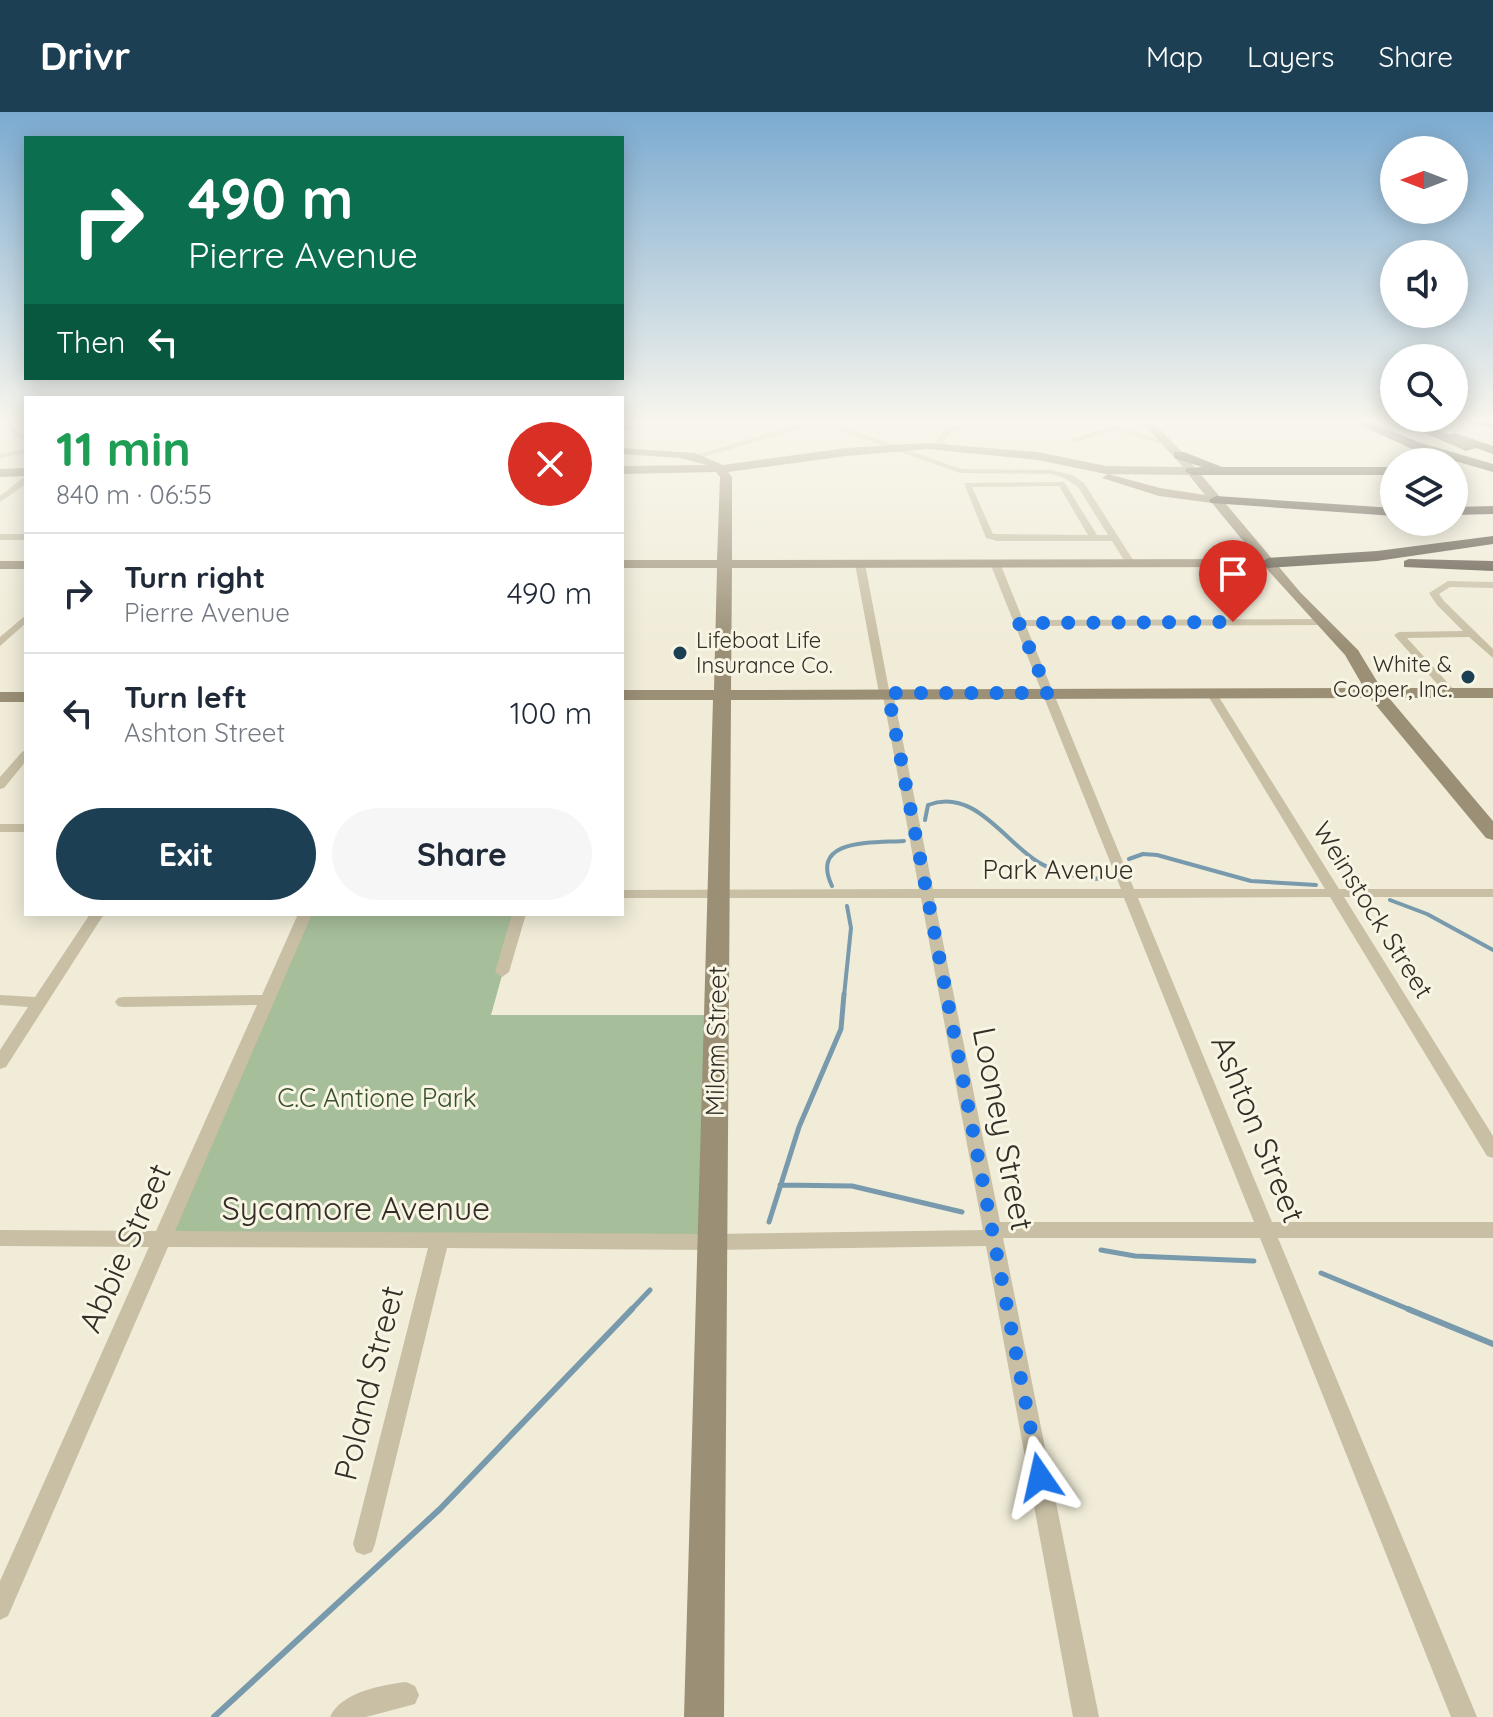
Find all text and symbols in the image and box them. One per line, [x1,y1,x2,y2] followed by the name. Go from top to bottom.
[40,32,130,80] text: Drivr
[1146,39,1203,74] text: Map
[1247,39,1334,74] text: Layers
[1378,39,1453,74] text: Share
[1380,136,1468,224] north arrow
[1380,136,1468,536] map controls
[188,163,353,233] text: 490 m
[56,168,160,272] icon: right
[188,232,418,277] text: Pierre Avenue
[1380,240,1468,328] button: sound
[141,320,185,364] icon: left
[56,323,125,361] text: Then
[1380,344,1468,432] button: search
[56,418,191,478] text: 11 min
[508,422,592,506] button: close
[1380,448,1468,536] button: layers
[56,478,212,511] text: 840 m · 06:55
[1199,540,1267,622] pin
[1211,552,1255,596] icon: arrive
[124,558,265,596] text: Turn right
[56,571,100,615] icon: right
[507,574,592,612] text: 490 m
[124,596,290,629] text: Pierre Avenue
[696,626,833,679] place label: Lifeboat Life Insurance Co.
[671,644,689,662] marker: Lifeboat Life Insurance Co.
[1333,650,1452,703] place label: White & Cooper, Inc.
[1459,668,1477,686] marker: White & Cooper, Inc.
[124,678,247,716] text: Turn left
[56,691,100,735] icon: left
[510,694,592,732] text: 100 m
[124,716,285,749] text: Ashton Street
[56,808,316,900] button: Exit
[332,808,592,900] button: Share
[1306,815,1441,1004] street label: Weinstock Street
[982,853,1134,886] street label: Park Avenue
[698,965,733,1117] street label: Milam Street
[965,1024,1043,1234] street label: Looney Street
[1203,1029,1315,1228] street label: Ashton Street
[277,1081,477,1114] park label: C.C Antione Park
[69,1157,179,1338] street label: Abbie Street
[222,1188,490,1228] street label: Sycamore Avenue
[325,1281,411,1484] street label: Poland Street
[998,1435,1082,1519] position arrow

